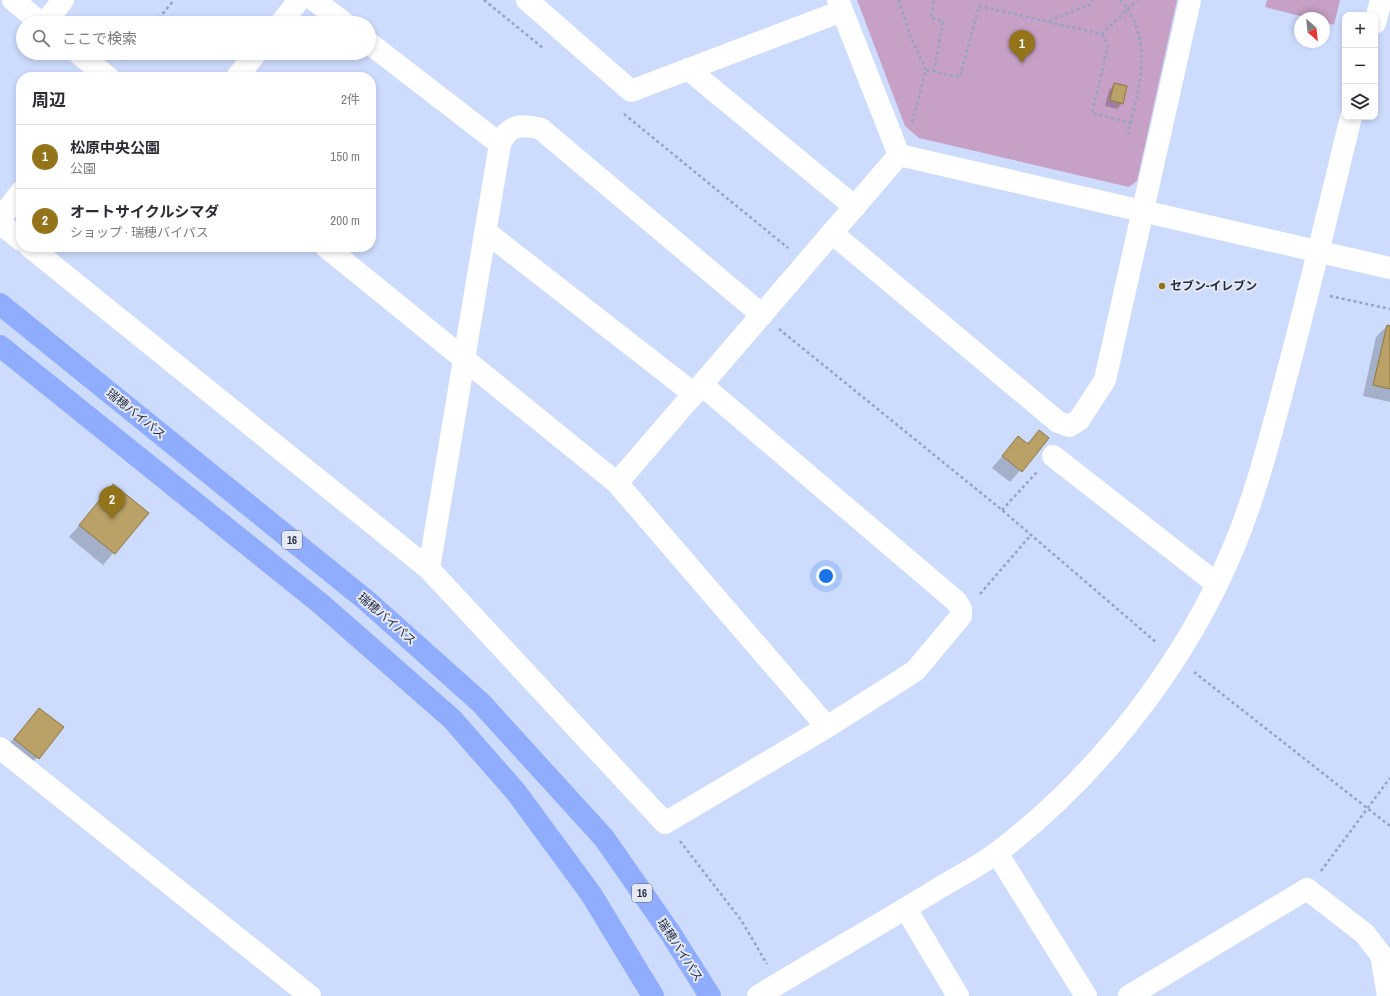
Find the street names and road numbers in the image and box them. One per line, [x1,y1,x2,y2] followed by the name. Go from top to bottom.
[103,385,169,443] street label: 瑞穂バイパス
[282,531,302,549] road number: 16
[355,589,419,649] street label: 瑞穂バイパス
[632,884,652,902] road number: 16
[654,916,706,984] street label: 瑞穂バイパス

